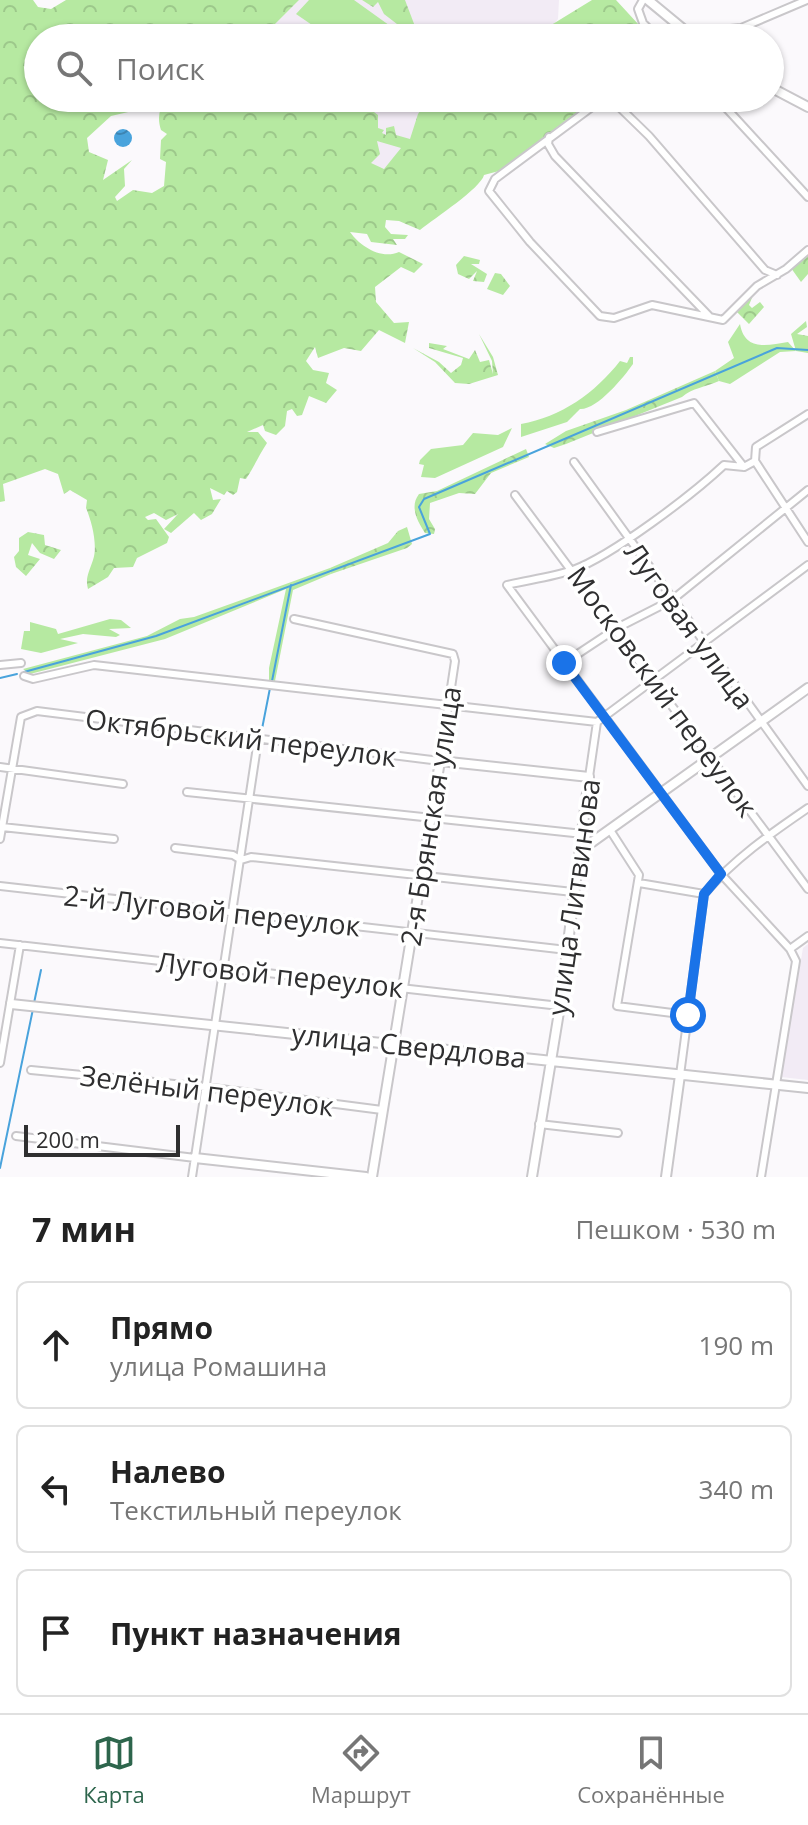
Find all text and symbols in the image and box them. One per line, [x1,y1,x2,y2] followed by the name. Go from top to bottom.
[24,24,784,112] search box
[52,46,96,90] icon: search
[116,48,205,89] text: Поиск
[616,534,764,716] street label: Луговая улица
[559,558,767,824] street label: Московский переулок
[546,645,582,681] route end
[391,683,469,949] street label: 2-я Брянская улица
[83,699,399,775] street label: Октябрьский переулок
[538,776,608,1018] street label: улица Литвинова
[62,876,363,945] street label: 2-й Луговой переулок
[155,942,406,1006] street label: Луговой переулок
[670,997,706,1033] route start
[290,1014,528,1076] street label: улица Свердлова
[78,1056,337,1124] street label: Зелёный переулок
[24,1121,180,1157] scale bar
[36,1124,100,1154] text: 200 m
[32,1206,136,1252] text: 7 мин
[575,1211,776,1247] text: Пешком · 530 m
[110,1307,213,1348] text: Прямо
[34,1323,78,1367] icon: ahead
[699,1327,774,1363] text: 190 m
[110,1348,327,1384] text: улица Ромашина
[110,1451,226,1492] text: Налево
[34,1467,78,1511] icon: left
[699,1471,774,1507] text: 340 m
[110,1492,402,1528] text: Текстильный переулок
[34,1611,78,1655] icon: arrive
[110,1613,402,1654] text: Пункт назначения
[83,1731,145,1809] tab: Карта
[311,1731,411,1809] tab: Маршрут
[577,1731,725,1809] tab: Сохранённые

